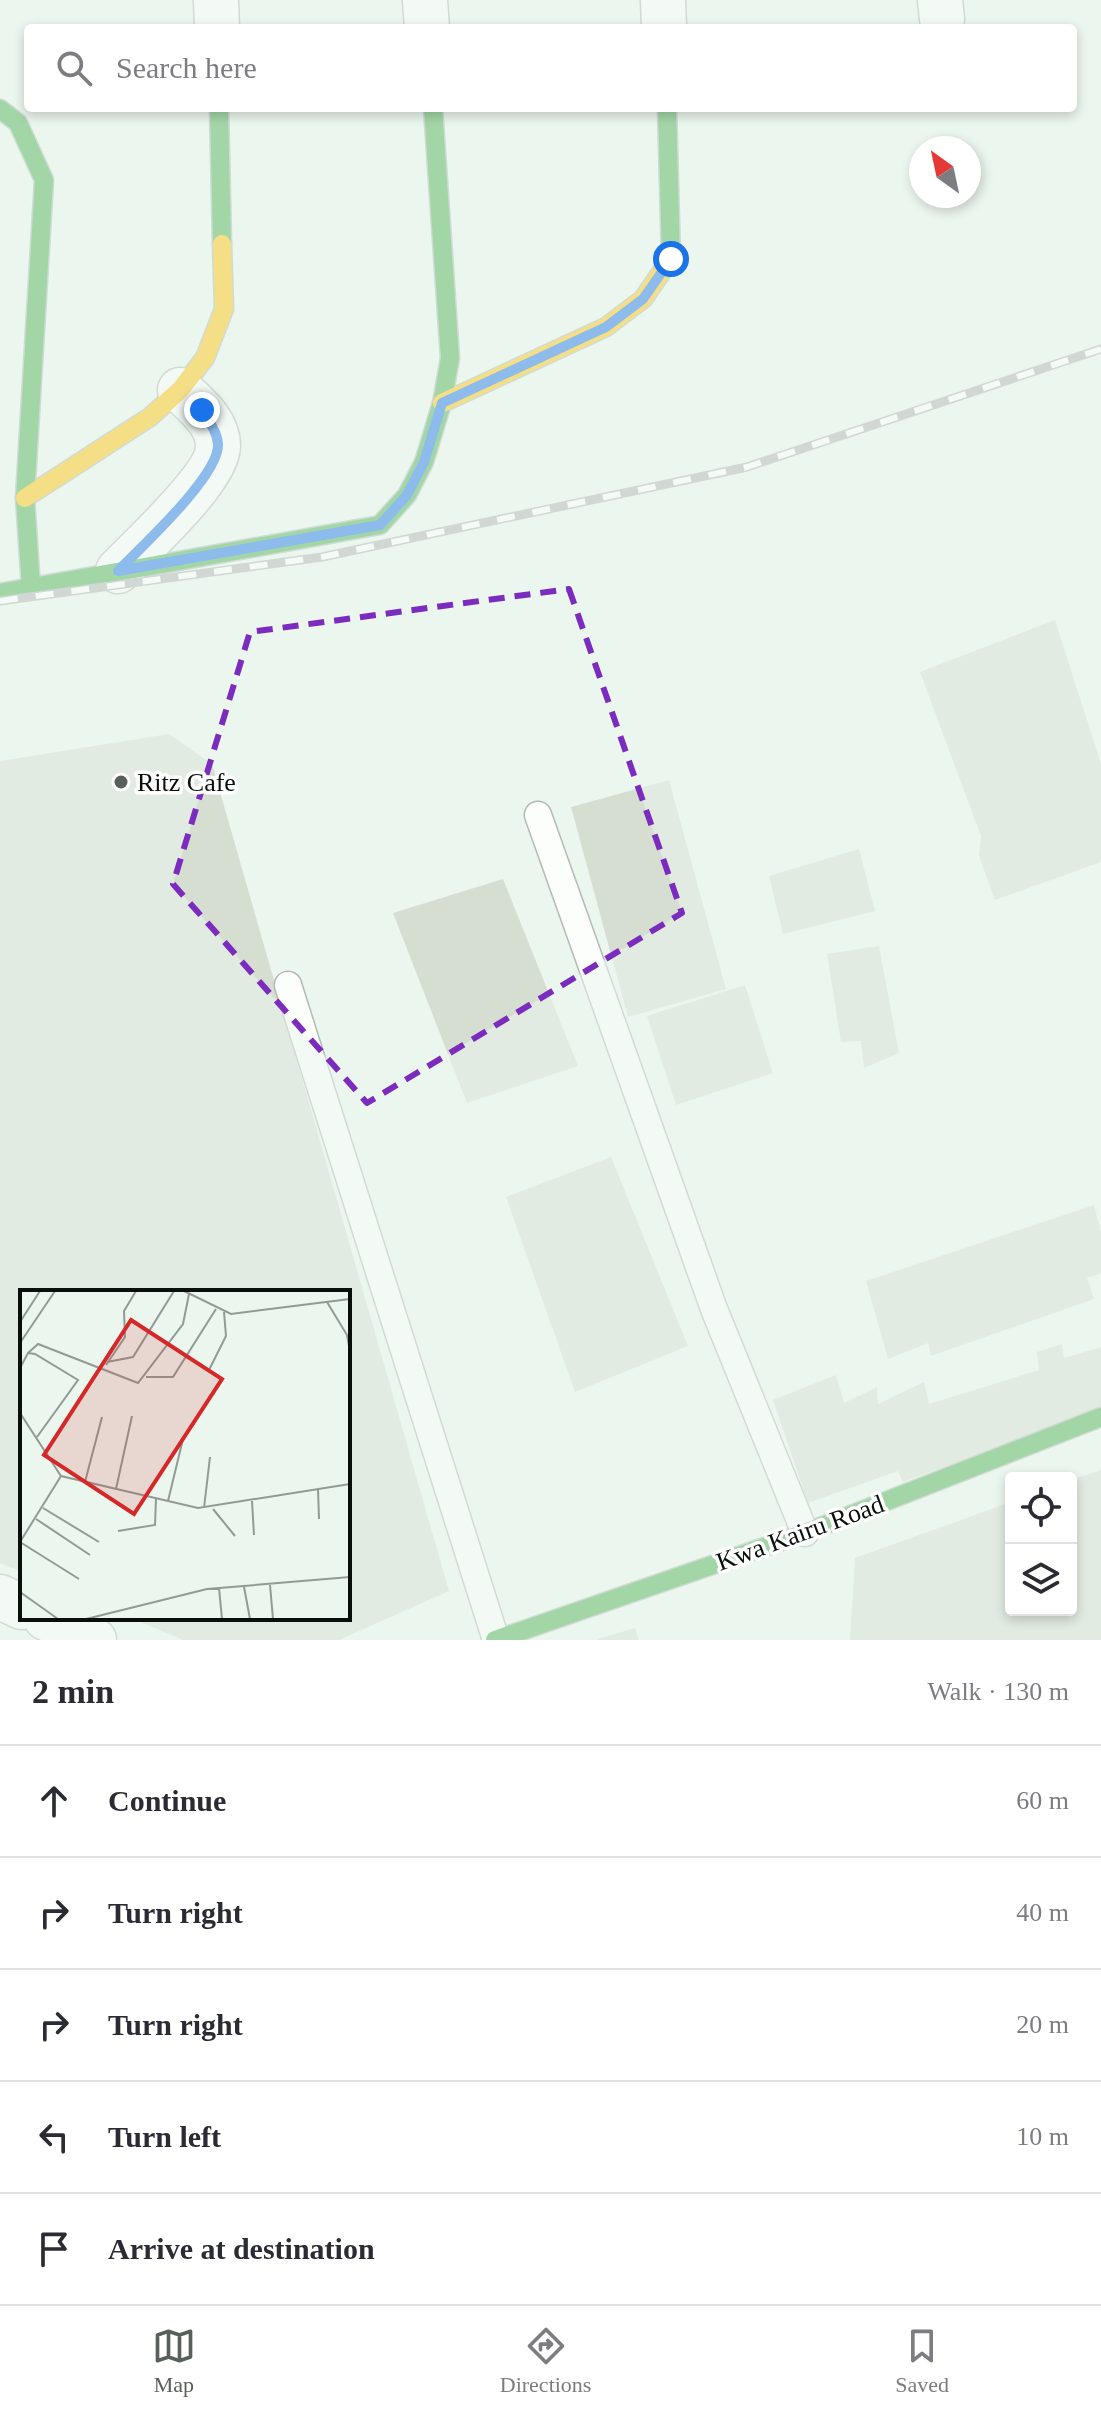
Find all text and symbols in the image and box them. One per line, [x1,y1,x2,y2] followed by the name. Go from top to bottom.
[24,24,1077,112] search box
[52,46,96,90] icon: search
[116,51,257,84] text: Search here
[909,136,981,208] north arrow
[653,241,689,277] route start
[184,392,220,428] route end
[137,768,236,797] place label: Ritz Cafe
[112,773,130,791] marker: Ritz Cafe
[20,1290,350,1620] inset map
[1005,1472,1077,1616] map controls
[1005,1472,1077,1544] button: locate
[712,1489,888,1577] street label: Kwa Kairu Road
[1005,1544,1077,1616] button: layers
[32,1673,114,1710] text: 2 min
[927,1677,1069,1706] text: Walk · 130 m
[32,1779,76,1823] icon: ahead
[108,1784,226,1817] text: Continue
[1016,1786,1069,1815] text: 60 m
[32,1891,76,1935] icon: right
[108,1896,243,1929] text: Turn right
[1016,1898,1069,1927] text: 40 m
[32,2003,76,2047] icon: right
[108,2008,243,2041] text: Turn right
[1016,2010,1069,2039] text: 20 m
[32,2115,76,2159] icon: left
[108,2120,221,2153] text: Turn left
[1016,2122,1069,2151] text: 10 m
[32,2227,76,2271] icon: arrive
[108,2232,375,2265] text: Arrive at destination
[152,2324,196,2398] tab: Map
[500,2324,591,2398] tab: Directions
[895,2324,949,2398] tab: Saved

